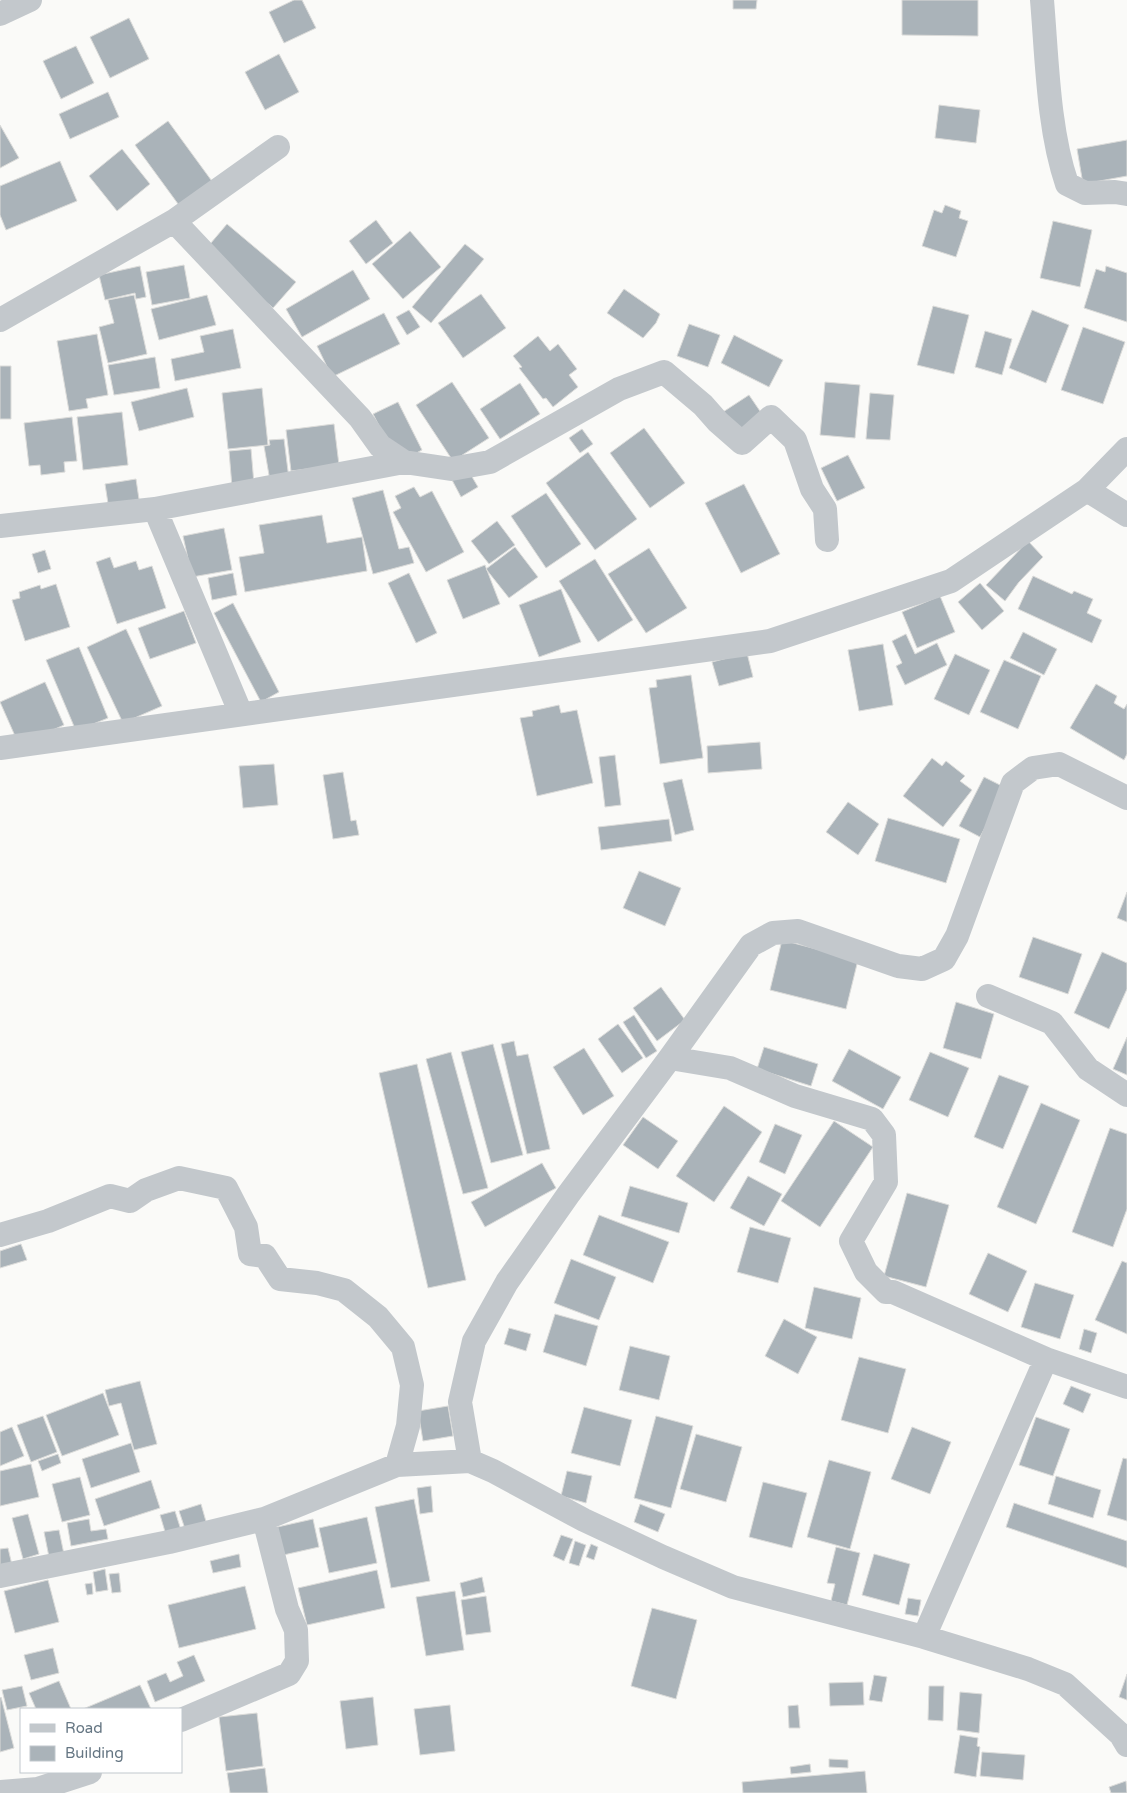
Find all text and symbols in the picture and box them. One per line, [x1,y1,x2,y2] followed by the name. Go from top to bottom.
[20,1708,182,1773] legend
[65,1719,103,1737] text: Road
[65,1744,124,1762] text: Building

